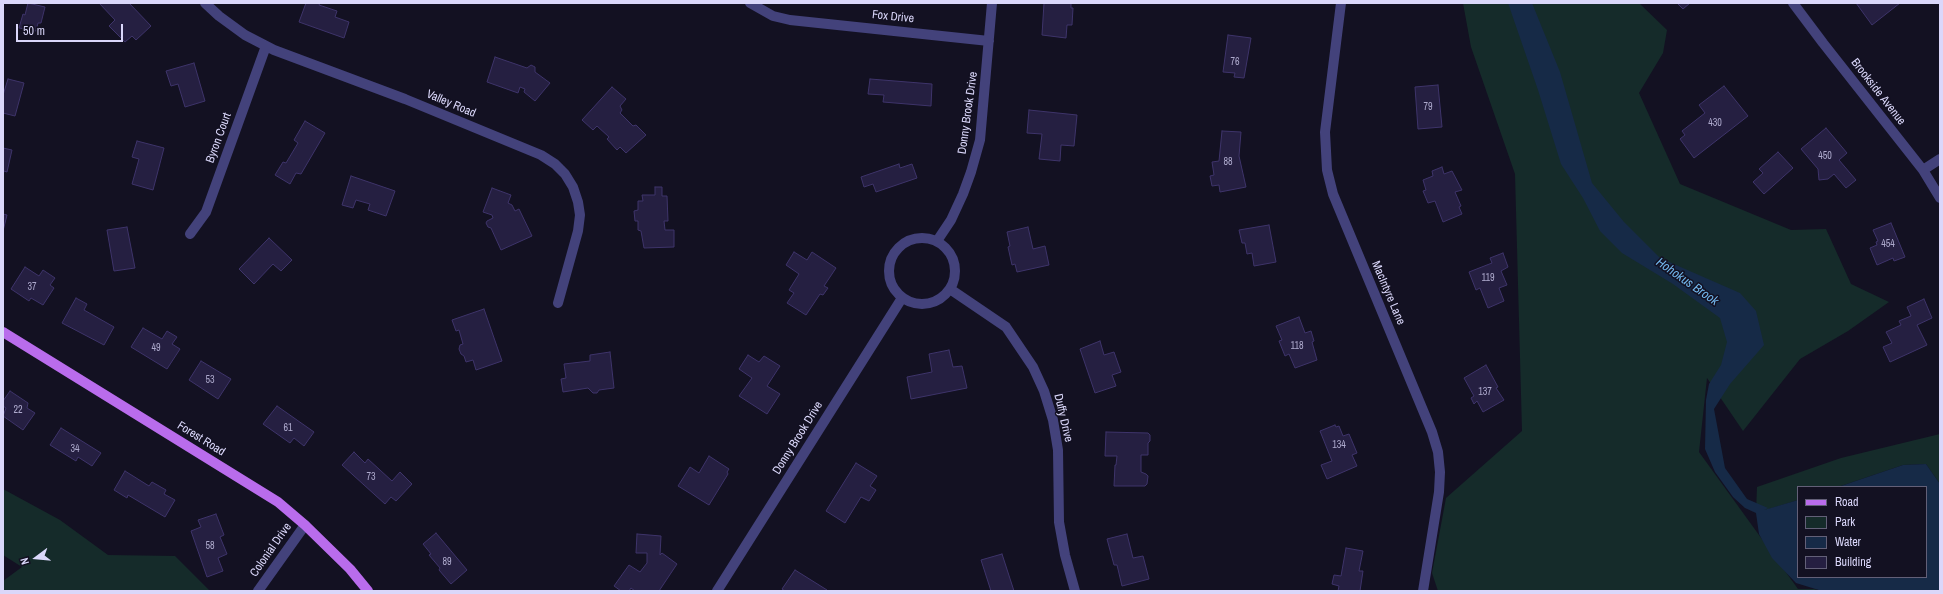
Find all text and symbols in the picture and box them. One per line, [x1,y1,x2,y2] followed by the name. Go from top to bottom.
[871,8,915,26] street label: Fox Drive
[18,16,125,42] scale bar
[23,23,45,39] text: 50 m
[1230,56,1240,68] house number: 76
[1848,56,1908,128] street label: Brookside Avenue
[955,71,981,155] street label: Donny Brook Drive
[424,87,478,121] street label: Valley Road
[1423,101,1433,113] house number: 79
[203,111,235,165] street label: Byron Court
[1708,117,1722,129] house number: 430
[1818,150,1832,162] house number: 450
[1223,156,1233,168] house number: 88
[1881,238,1895,250] house number: 454
[1653,255,1721,309] water label: Hohokus Brook
[1368,259,1408,327] street label: MacIntyre Lane
[1481,272,1495,284] house number: 119
[27,281,37,293] house number: 37
[1290,340,1304,352] house number: 118
[151,342,161,354] house number: 49
[205,374,215,386] house number: 53
[1478,386,1492,398] house number: 137
[1050,392,1076,444] street label: Duffy Drive
[770,399,826,477] street label: Donny Brook Drive
[13,404,23,416] house number: 22
[174,419,228,459] street label: Forest Road
[283,422,293,434] house number: 61
[1332,439,1346,451] house number: 134
[70,443,80,455] house number: 34
[366,471,376,483] house number: 73
[1797,486,1927,578] legend
[1835,494,1859,510] text: Road
[1835,514,1855,530] text: Park
[247,520,295,580] street label: Colonial Drive
[1835,534,1861,550] text: Water
[16,538,56,578] north arrow
[205,540,215,552] house number: 58
[1835,554,1871,570] text: Building
[17,556,32,566] text: N
[442,556,452,568] house number: 89

